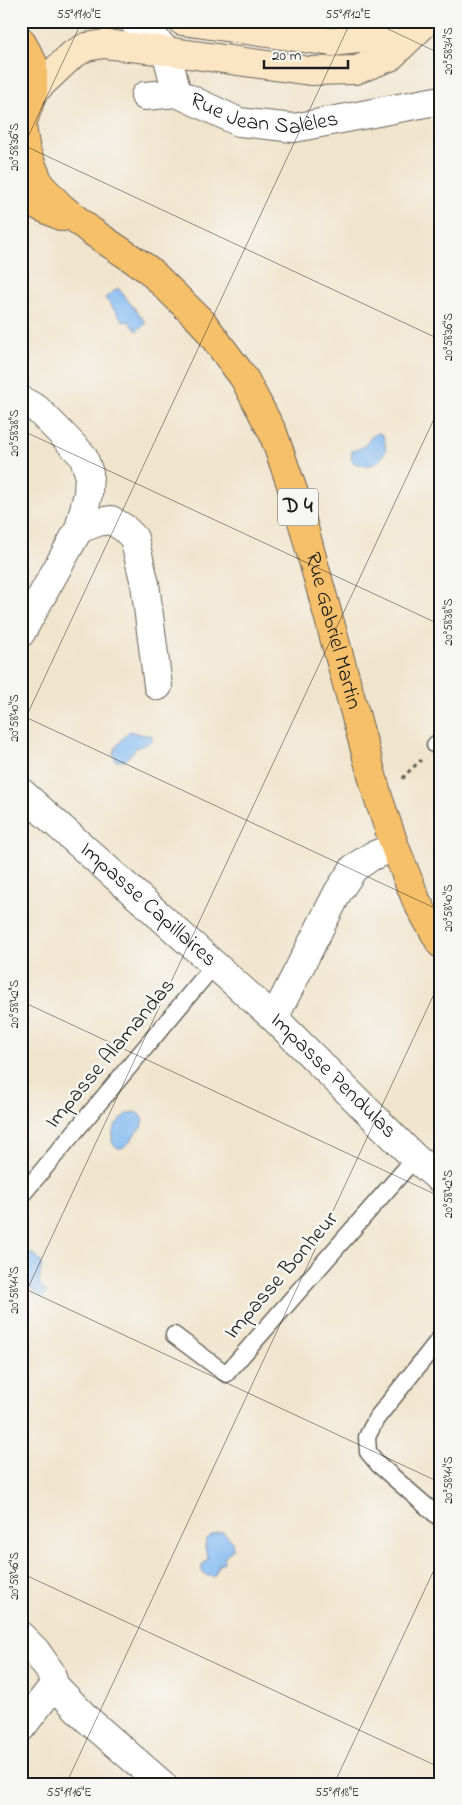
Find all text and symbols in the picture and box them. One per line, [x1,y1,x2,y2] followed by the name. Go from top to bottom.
[57,6,101,24] text: 55°19'10"E
[325,6,371,24] text: 55°19'12"E
[440,27,458,75] text: 20°58'34"S
[264,38,348,70] scale bar
[272,45,302,67] text: 20 m
[184,85,341,145] street label: Rue Jean Salèles
[6,123,24,171] text: 20°58'36"S
[440,313,458,361] text: 20°58'36"S
[6,409,24,456] text: 20°58'38"S
[278,488,318,526] road number: D 4
[295,549,369,713] street label: Rue Gabriel Martin
[440,598,458,645] text: 20°58'38"S
[6,694,24,742] text: 20°58'40"S
[72,835,224,975] street label: Impasse Capillaires
[440,884,458,932] text: 20°58'40"S
[38,972,184,1136] street label: Impasse Alamandas
[6,980,24,1028] text: 20°58'42"S
[262,1006,404,1147] street label: Impasse Pendulas
[440,1170,458,1218] text: 20°58'42"S
[217,1205,347,1347] street label: Impasse Bonheur
[6,1266,24,1314] text: 20°58'44"S
[440,1456,458,1504] text: 20°58'44"S
[6,1552,24,1600] text: 20°58'46"S
[47,1784,91,1802] text: 55°19'16"E
[315,1784,359,1802] text: 55°19'18"E

